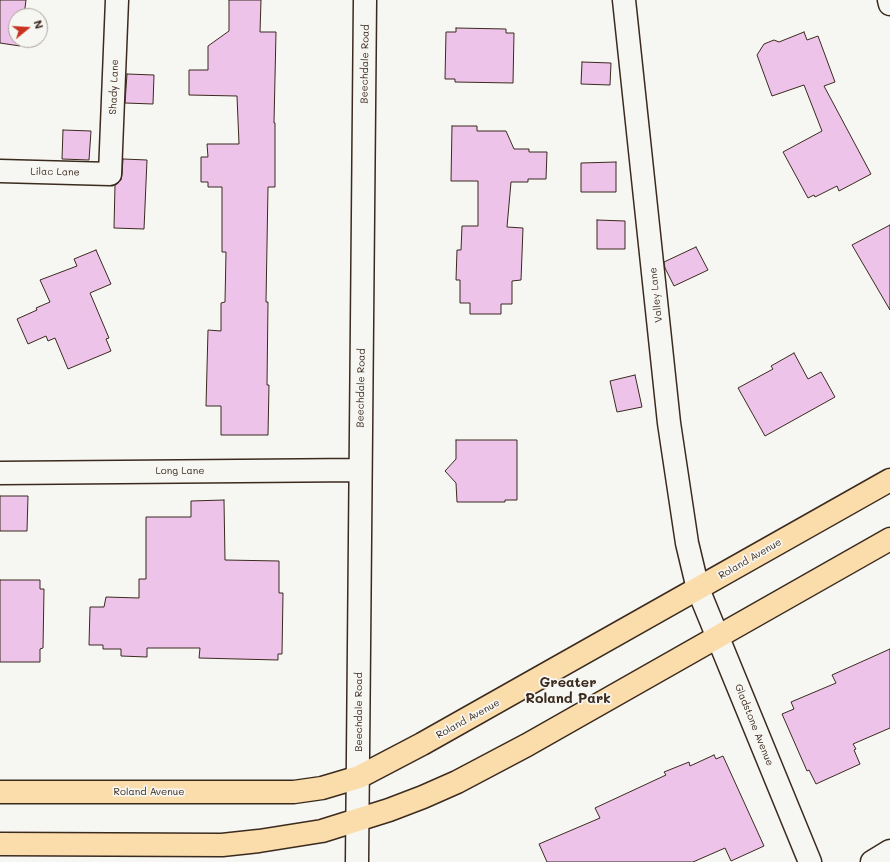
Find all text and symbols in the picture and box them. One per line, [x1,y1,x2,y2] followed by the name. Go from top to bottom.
[8,8,48,48] north arrow
[31,18,47,31] text: N
[358,24,372,104] street label: Beechdale Road
[107,59,121,115] street label: Shady Lane
[30,166,80,178] street label: Lilac Lane
[647,267,665,323] street label: Valley Lane
[354,348,368,428] street label: Beechdale Road
[156,465,204,477] street label: Long Lane
[716,536,784,582] street label: Roland Avenue
[353,672,365,752] street label: Beechdale Road
[525,675,611,708] district label: Greater Roland Park
[732,682,776,768] street label: Gladstone Avenue
[434,697,502,741] street label: Roland Avenue
[114,786,184,798] street label: Roland Avenue

